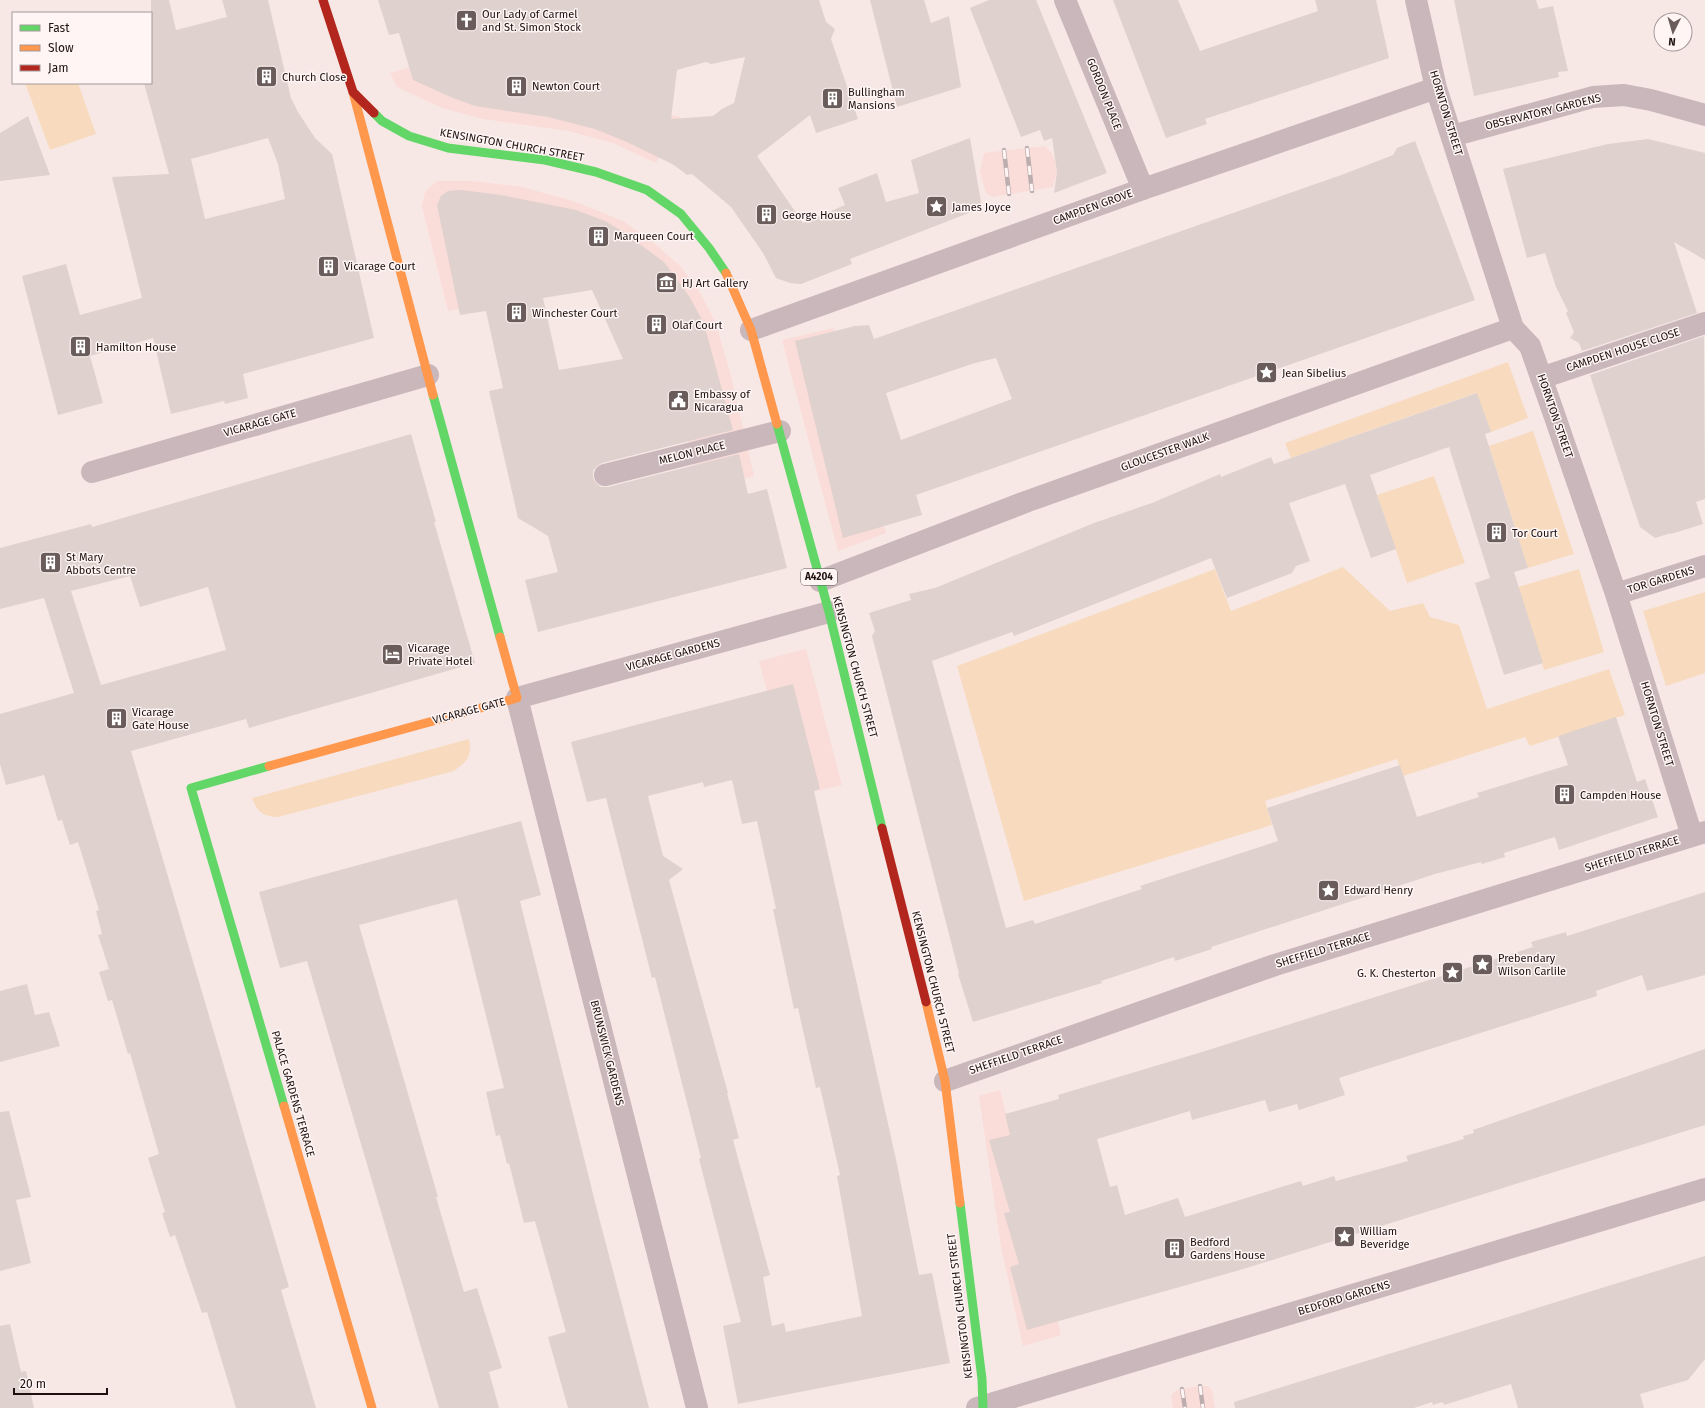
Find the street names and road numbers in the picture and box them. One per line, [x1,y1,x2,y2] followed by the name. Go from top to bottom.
[1084,56,1124,132] street label: GORDON PLACE
[1427,69,1465,157] street label: HORNTON STREET
[1484,91,1602,133] street label: OBSERVATORY GARDENS
[439,126,585,164] street label: KENSINGTON CHURCH STREET
[1051,187,1135,227] street label: CAMPDEN GROVE
[1565,325,1681,374] street label: CAMPDEN HOUSE CLOSE
[1535,372,1576,460] street label: HORNTON STREET
[222,406,298,440] street label: VICARAGE GATE
[1119,430,1211,474] street label: GLOUCESTER WALK
[658,438,726,467] street label: MELON PLACE
[1626,564,1696,596] street label: TOR GARDENS
[801,569,837,585] road number: A4204
[830,595,880,740] street label: KENSINGTON CHURCH STREET
[625,636,721,674] street label: VICARAGE GARDENS
[1638,680,1676,768] street label: HORNTON STREET
[431,695,507,727] street label: VICARAGE GATE
[1583,833,1681,875] street label: SHEFFIELD TERRACE
[909,909,957,1055] street label: KENSINGTON CHURCH STREET
[1274,929,1372,971] street label: SHEFFIELD TERRACE
[588,999,626,1107] street label: BRUNSWICK GARDENS
[269,1029,317,1159] street label: PALACE GARDENS TERRACE
[968,1033,1065,1077] street label: SHEFFIELD TERRACE
[945,1232,975,1379] street label: KENSINGTON CHURCH STREET
[1296,1278,1392,1318] street label: BEDFORD GARDENS

